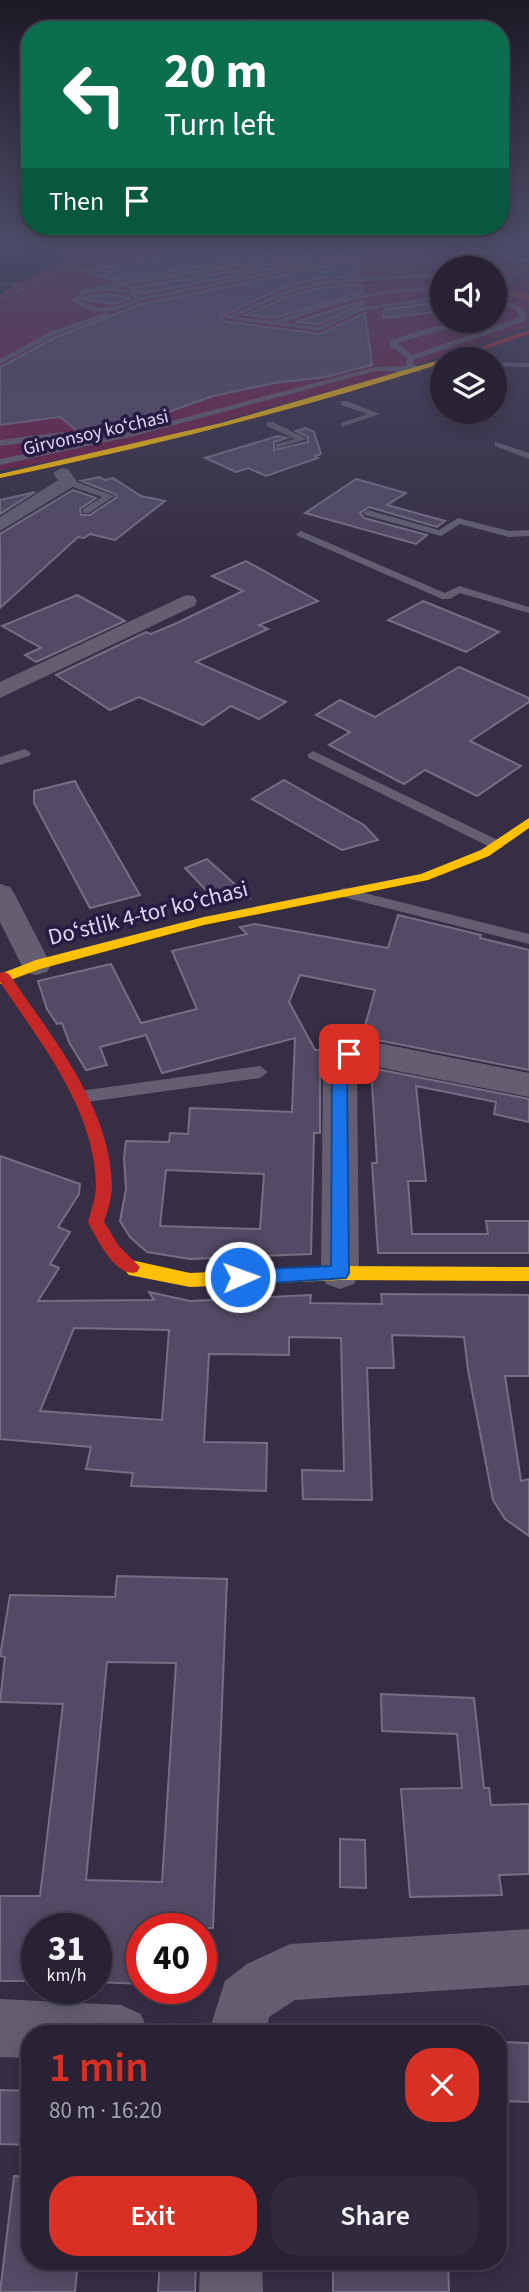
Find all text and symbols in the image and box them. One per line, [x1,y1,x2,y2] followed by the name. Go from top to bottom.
[164,37,268,107] text: 20 m
[49,49,140,140] icon: left
[164,102,275,148] text: Turn left
[118,182,156,220] icon: arrive
[49,183,104,220] text: Then
[430,256,507,424] map controls
[430,256,507,333] button: sound
[430,347,507,424] button: layers
[21,403,171,463] street label: Girvonsoy koʻchasi
[45,872,251,954] street label: Doʻstlik 4-tor koʻchasi
[319,1024,379,1084] pin
[330,1035,368,1073] icon: arrive
[203,1240,277,1314] position arrow
[126,1913,217,2004] speed limit sign: 40
[48,1924,85,1974] text: 31
[47,1963,86,1988] text: km/h
[49,2038,149,2098] text: 1 min
[405,2048,479,2122] button: close
[49,2094,162,2127] text: 80 m · 16:20
[49,2176,257,2256] button: Exit
[271,2176,479,2256] button: Share

